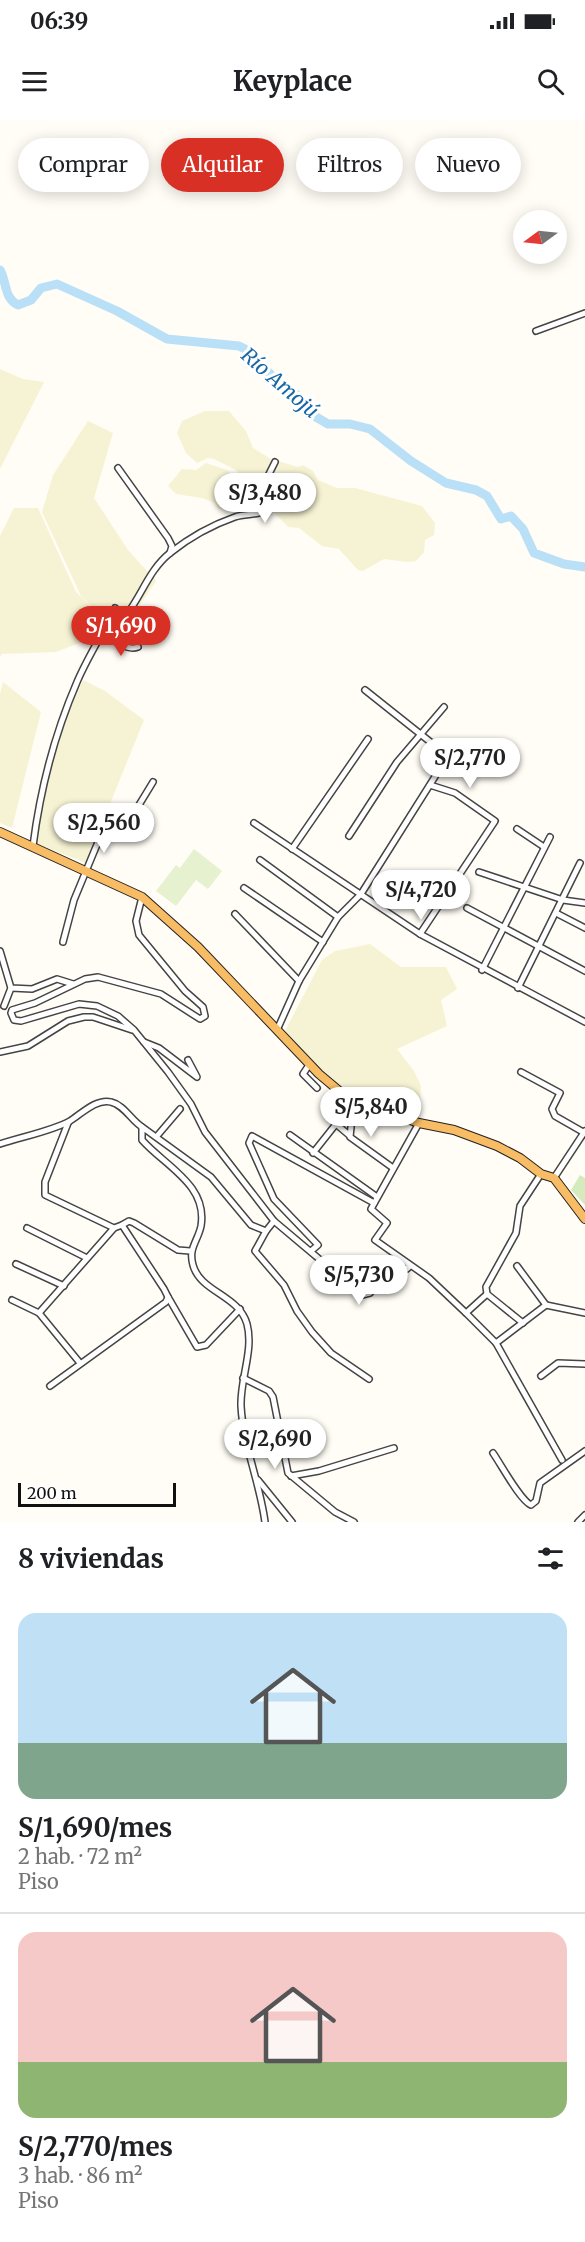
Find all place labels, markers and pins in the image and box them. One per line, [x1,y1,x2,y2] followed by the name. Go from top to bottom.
[210,473,320,524] pin: S/3,480
[66,606,176,657] pin: S/1,690
[415,738,525,789] pin: S/2,770
[49,803,159,854] pin: S/2,560
[366,870,476,921] pin: S/4,720
[316,1087,426,1138] pin: S/5,840
[304,1255,414,1306] pin: S/5,730
[220,1419,330,1470] pin: S/2,690

